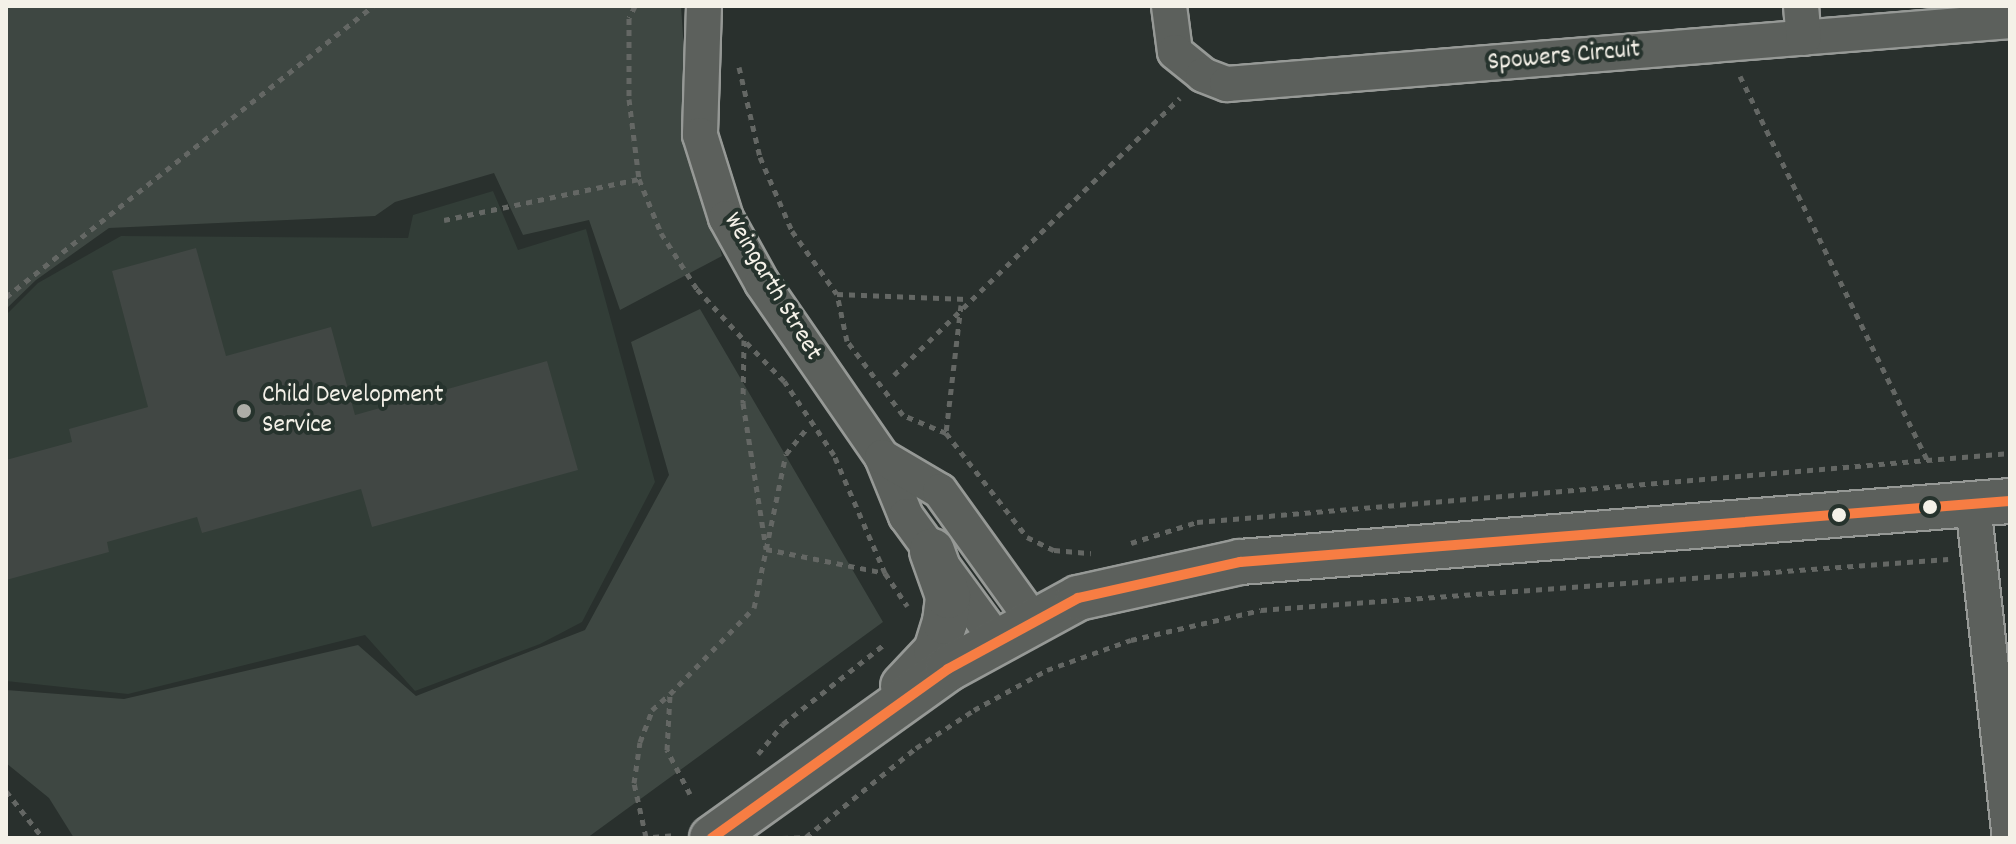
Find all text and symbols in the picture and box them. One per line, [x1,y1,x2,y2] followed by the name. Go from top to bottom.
[1486,35,1642,79] street label: Spowers Circuit
[716,207,828,367] street label: Weingarth Street
[262,380,444,442] place label: Child Development Service
[233,400,255,422] marker: Child Development Service
[1922,499,1938,515] unlabelled marker
[1831,507,1847,523] unlabelled marker

